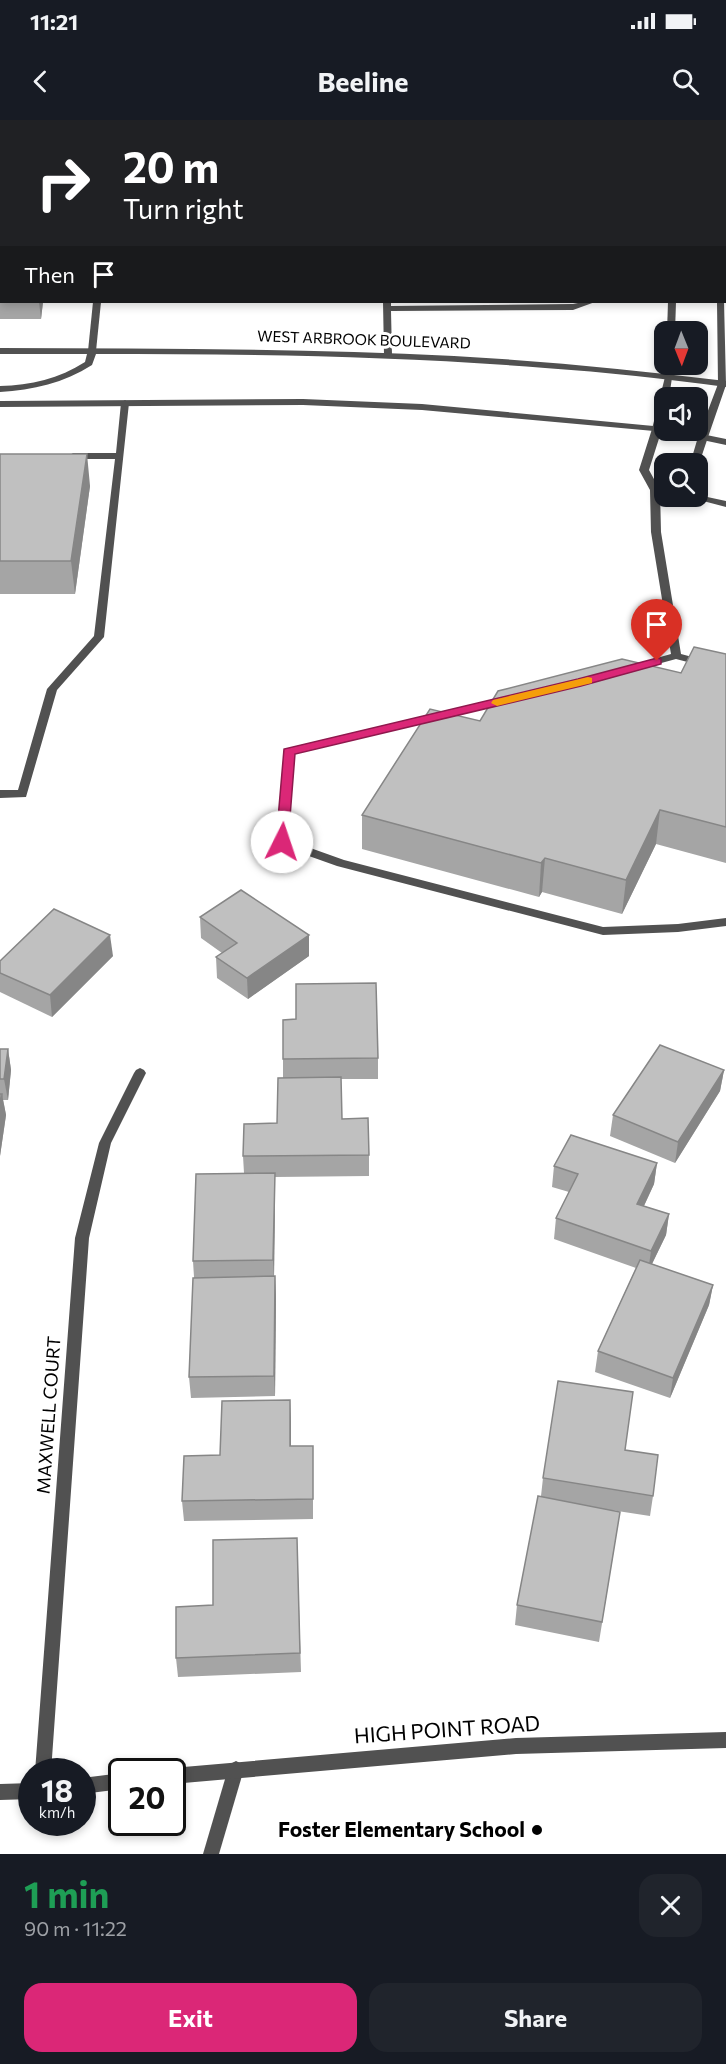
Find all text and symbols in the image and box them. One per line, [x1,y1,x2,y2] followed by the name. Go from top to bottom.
[30,8,78,35] text: 11:21
[24,65,57,98] icon: back
[317,65,409,98] text: Beeline
[669,65,702,98] icon: search
[123,140,219,192] text: 20 m
[24,144,102,222] icon: right
[123,192,243,225] text: Turn right
[87,258,120,291] icon: arrive
[24,261,75,288] text: Then
[654,321,708,375] north arrow
[654,321,708,507] map controls
[257,326,471,352] street label: WEST ARBROOK BOULEVARD
[654,387,708,441] button: sound
[654,453,708,507] button: search
[631,599,682,661] pin
[640,608,673,641] icon: arrive
[250,810,314,874] position arrow
[32,1335,65,1495] street label: MAXWELL COURT
[353,1710,541,1747] street label: HIGH POINT ROAD
[108,1758,186,1836] speed limit sign: 20
[41,1771,73,1808] text: 18
[39,1803,75,1821] text: km/h
[278,1816,525,1841] place label: Foster Elementary School
[530,1823,544,1837] marker: Foster Elementary School
[24,1871,109,1915] text: 1 min
[639,1874,702,1937] button: close
[24,1916,127,1940] text: 90 m · 11:22
[24,1983,357,2052] button: Exit
[369,1983,702,2052] button: Share

